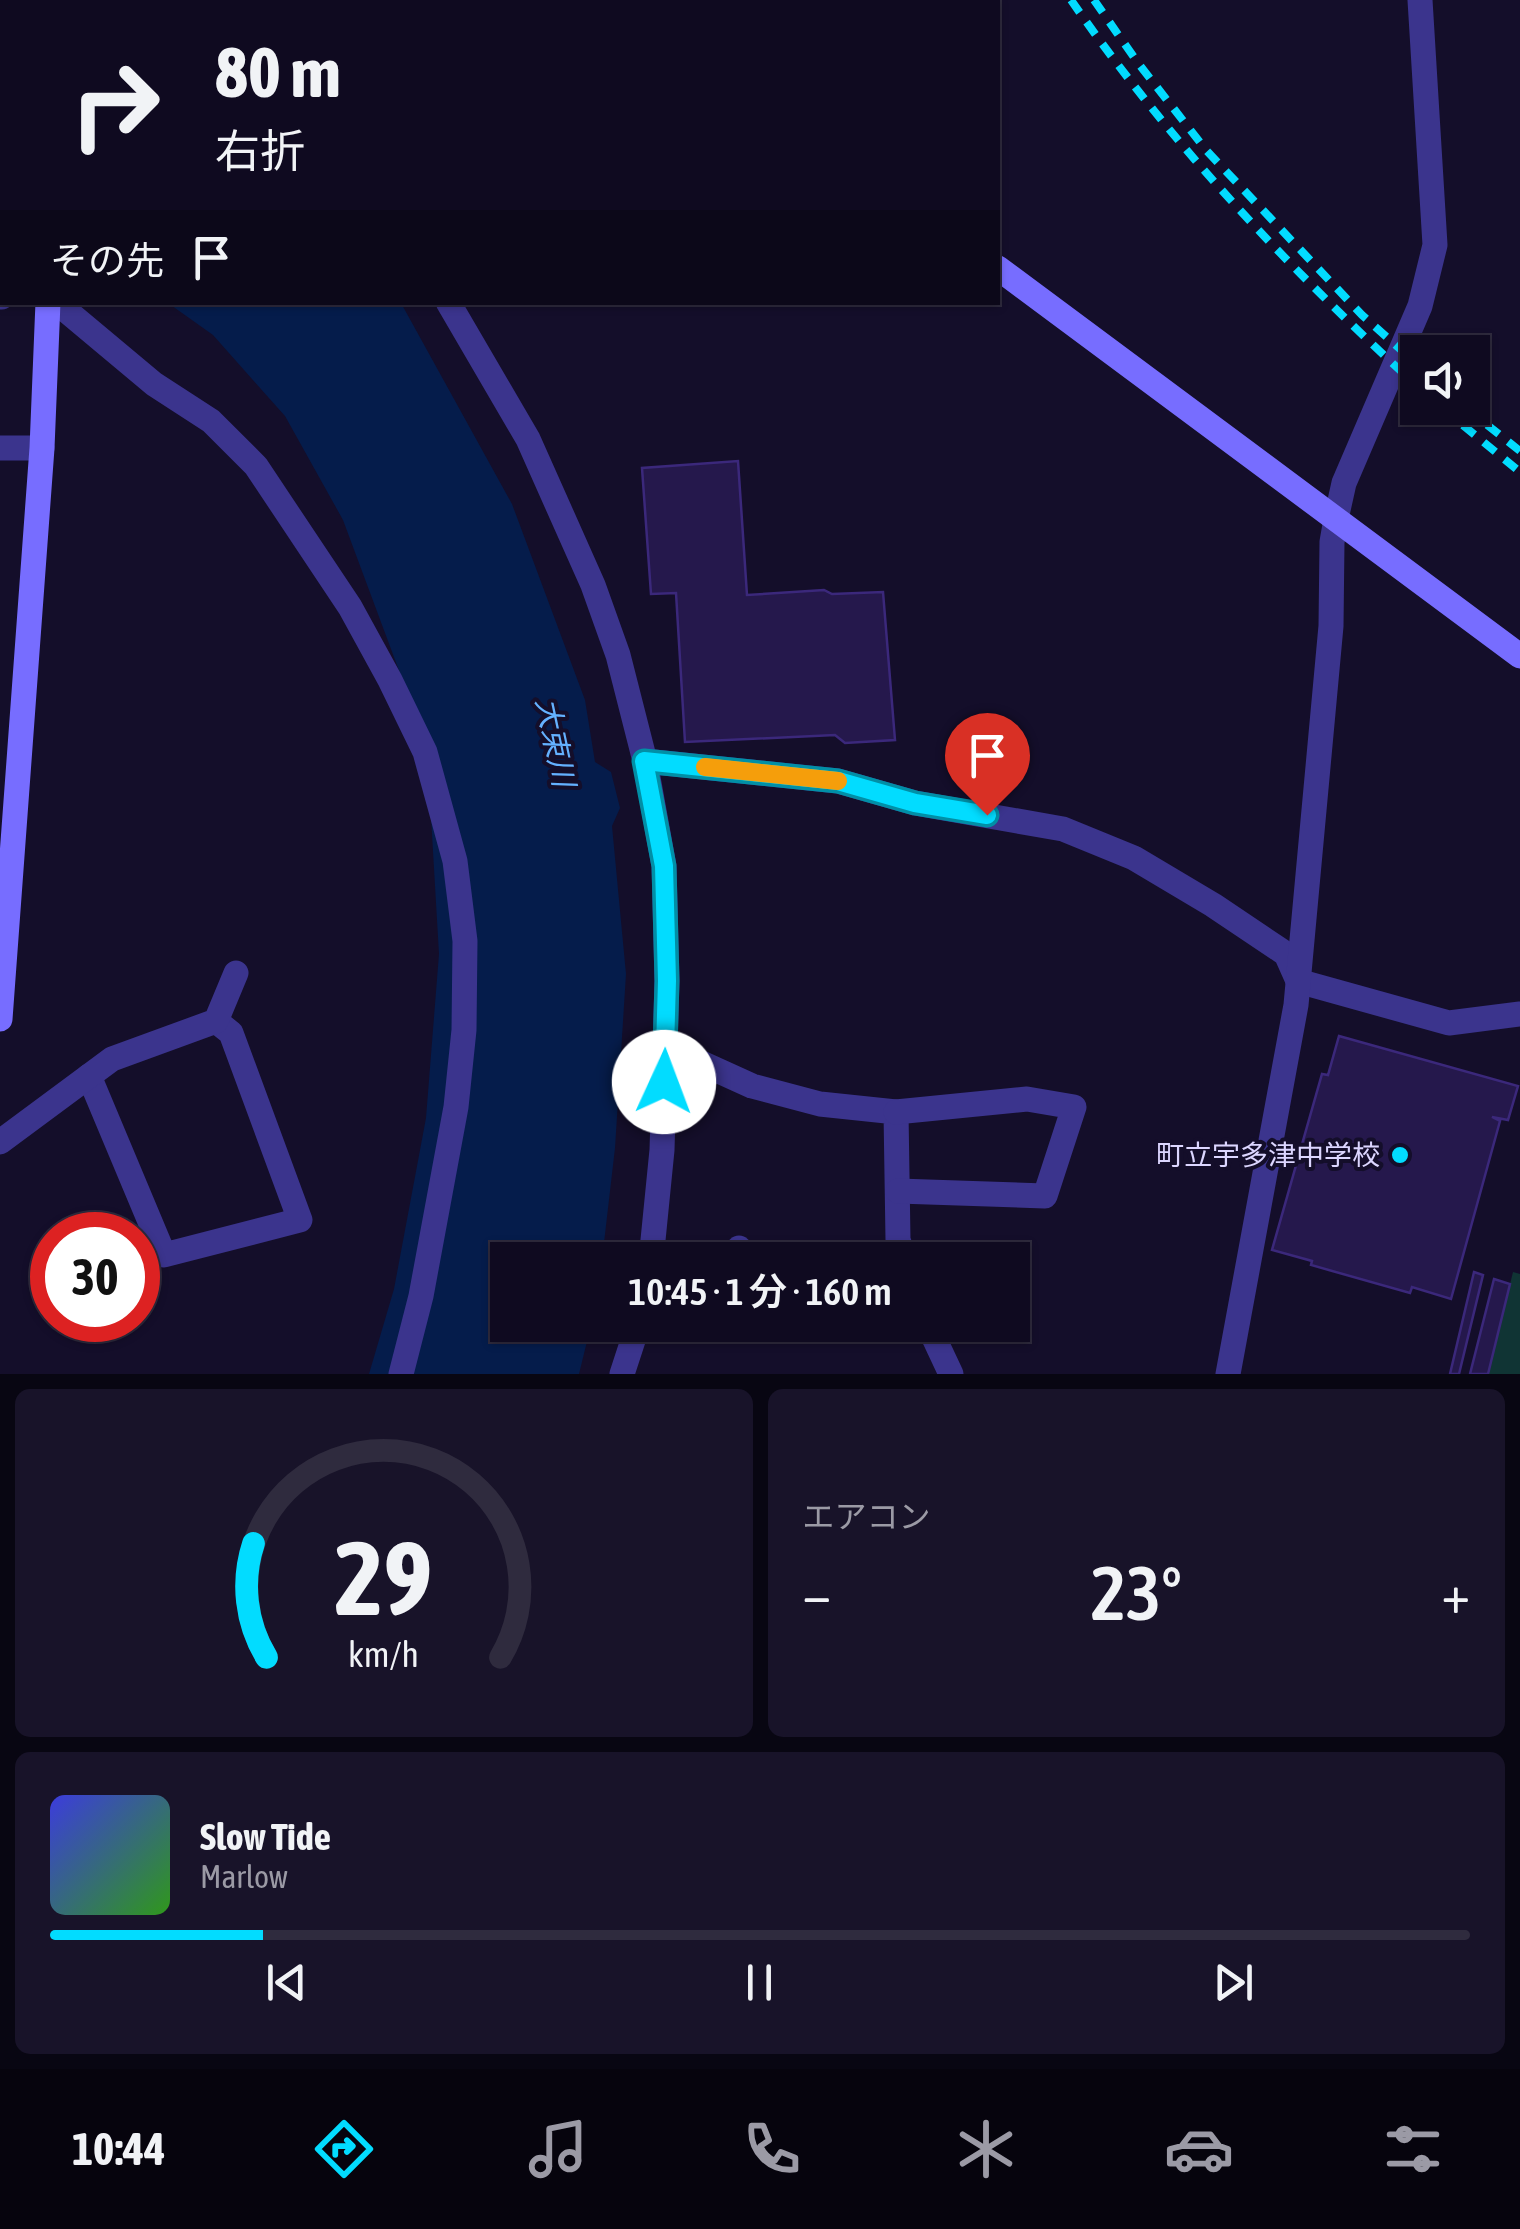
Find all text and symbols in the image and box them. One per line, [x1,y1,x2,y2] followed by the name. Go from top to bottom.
[215,32,341,112] text: 80 m
[50,40,180,170] icon: right
[215,125,305,177] text: 右折
[184,230,239,285] icon: arrive
[50,239,164,282] text: その先
[1400,335,1490,425] map controls
[1400,335,1490,425] button: sound
[530,694,583,792] water label: 大束川
[945,713,1030,816] pin
[960,728,1015,783] icon: arrive
[612,1030,716,1134] position arrow
[1156,1139,1380,1171] place label: 町立宇多津中学校
[1389,1144,1411,1166] marker: 町立宇多津中学校
[30,1212,160,1342] speed limit sign: 30
[628,1270,892,1313] text: 10:45 · 1 分 · 160 m
[803,1498,931,1535] text: エアコン
[335,1518,433,1637] text: 29
[1091,1550,1182,1636] text: 23°
[803,1562,831,1625] text: −
[1441,1562,1470,1625] text: +
[348,1634,419,1675] text: km/h
[200,1815,331,1858] text: Slow Tide
[200,1858,288,1895] text: Marlow
[259,1955,314,2010] icon: previous
[732,1955,787,2010] icon: pause
[1206,1955,1261,2010] icon: next
[309,2114,379,2184] icon: directions
[523,2114,593,2184] icon: music
[737,2114,807,2184] icon: phone
[951,2114,1021,2184] icon: climate
[1164,2114,1234,2184] icon: car
[1378,2114,1448,2184] icon: filters
[72,2123,165,2175] text: 10:44

